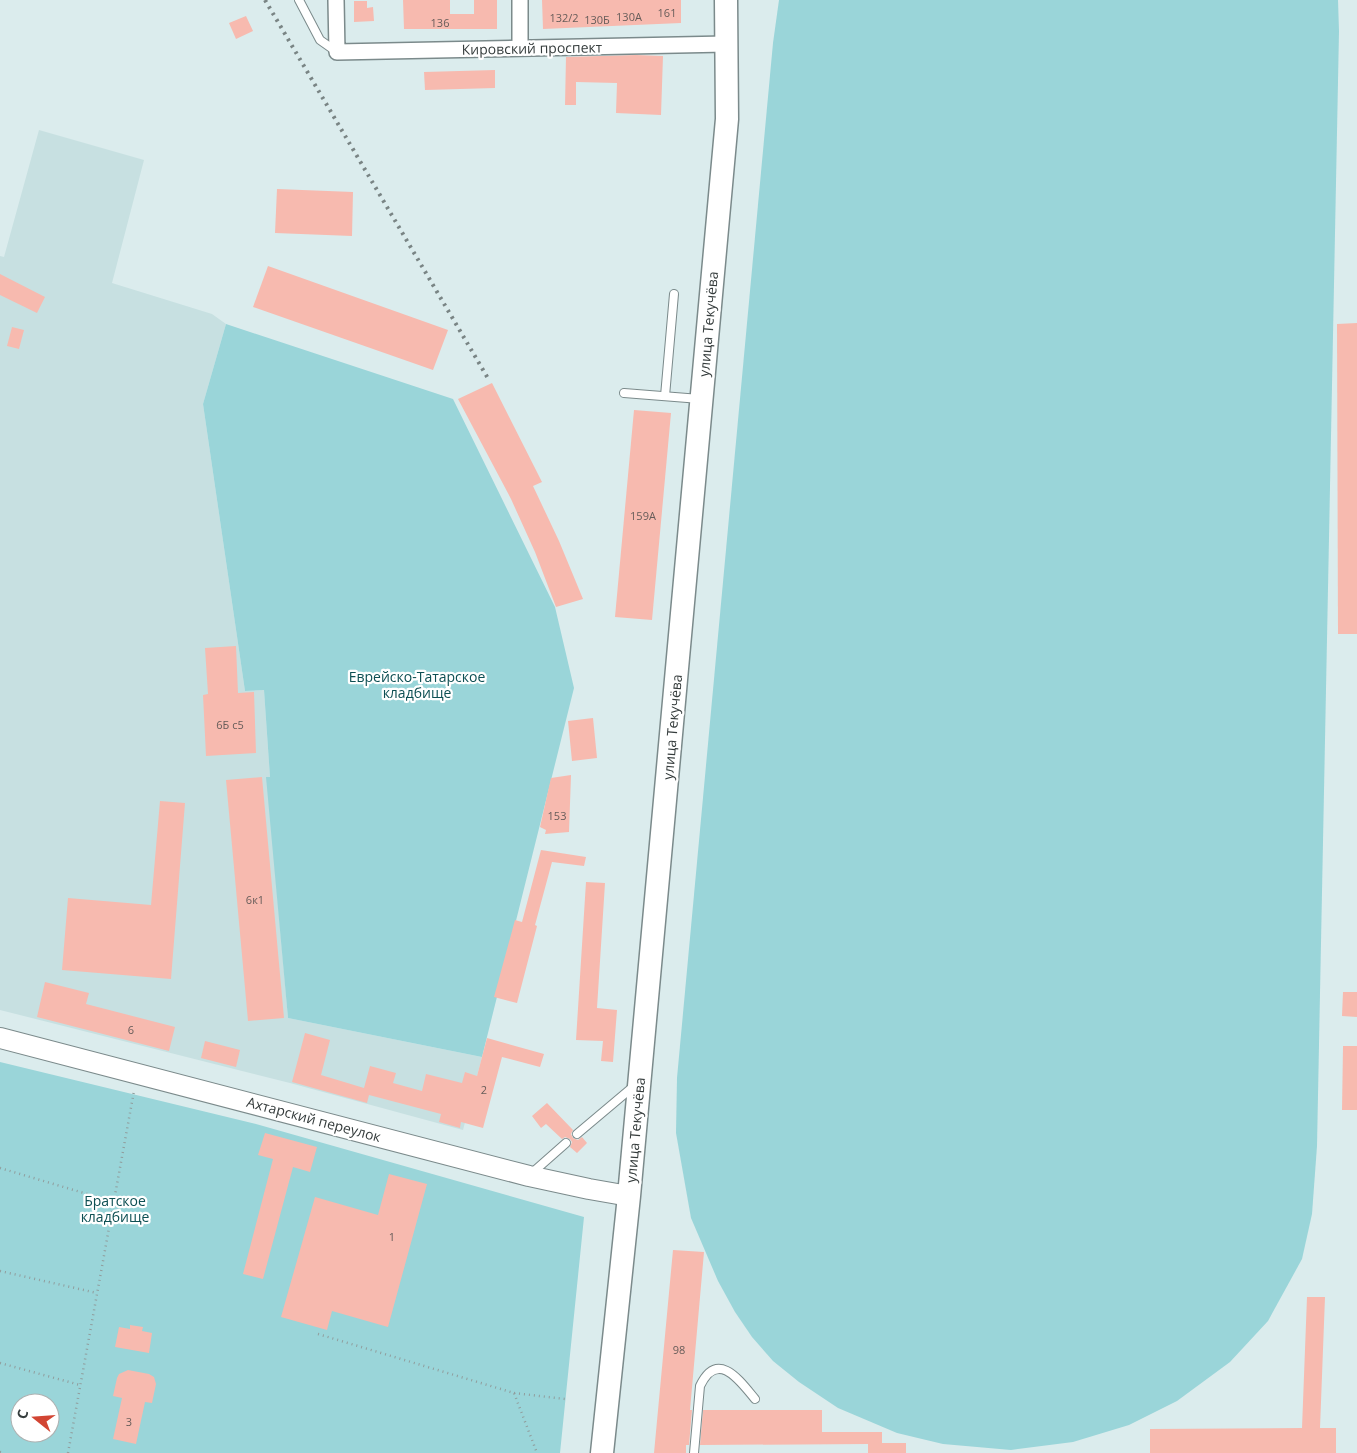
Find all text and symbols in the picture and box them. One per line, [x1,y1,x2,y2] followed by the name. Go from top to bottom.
[658,5,676,20] house number: 161
[616,9,642,24] house number: 130А
[549,10,579,25] house number: 132/2
[584,12,610,27] house number: 130Б
[431,15,449,30] house number: 136
[462,37,603,59] street label: Кировский проспект
[694,270,722,378] street label: улица Текучёва
[630,508,656,523] house number: 159А
[349,667,485,702] park label: Еврейско-Татарское кладбище
[658,673,686,781] street label: улица Текучёва
[216,717,244,732] house number: 6Б с5
[548,808,566,823] house number: 153
[246,892,264,907] house number: 6к1
[128,1022,134,1037] house number: 6
[621,1076,649,1184] street label: улица Текучёва
[481,1082,487,1097] house number: 2
[245,1092,384,1146] street label: Ахтарский переулок
[81,1191,149,1226] park label: Братское кладбище
[389,1229,395,1244] house number: 1
[673,1342,685,1357] house number: 98
[10,1393,60,1443] north arrow
[12,1407,33,1421] text: С
[126,1414,132,1429] house number: 3

